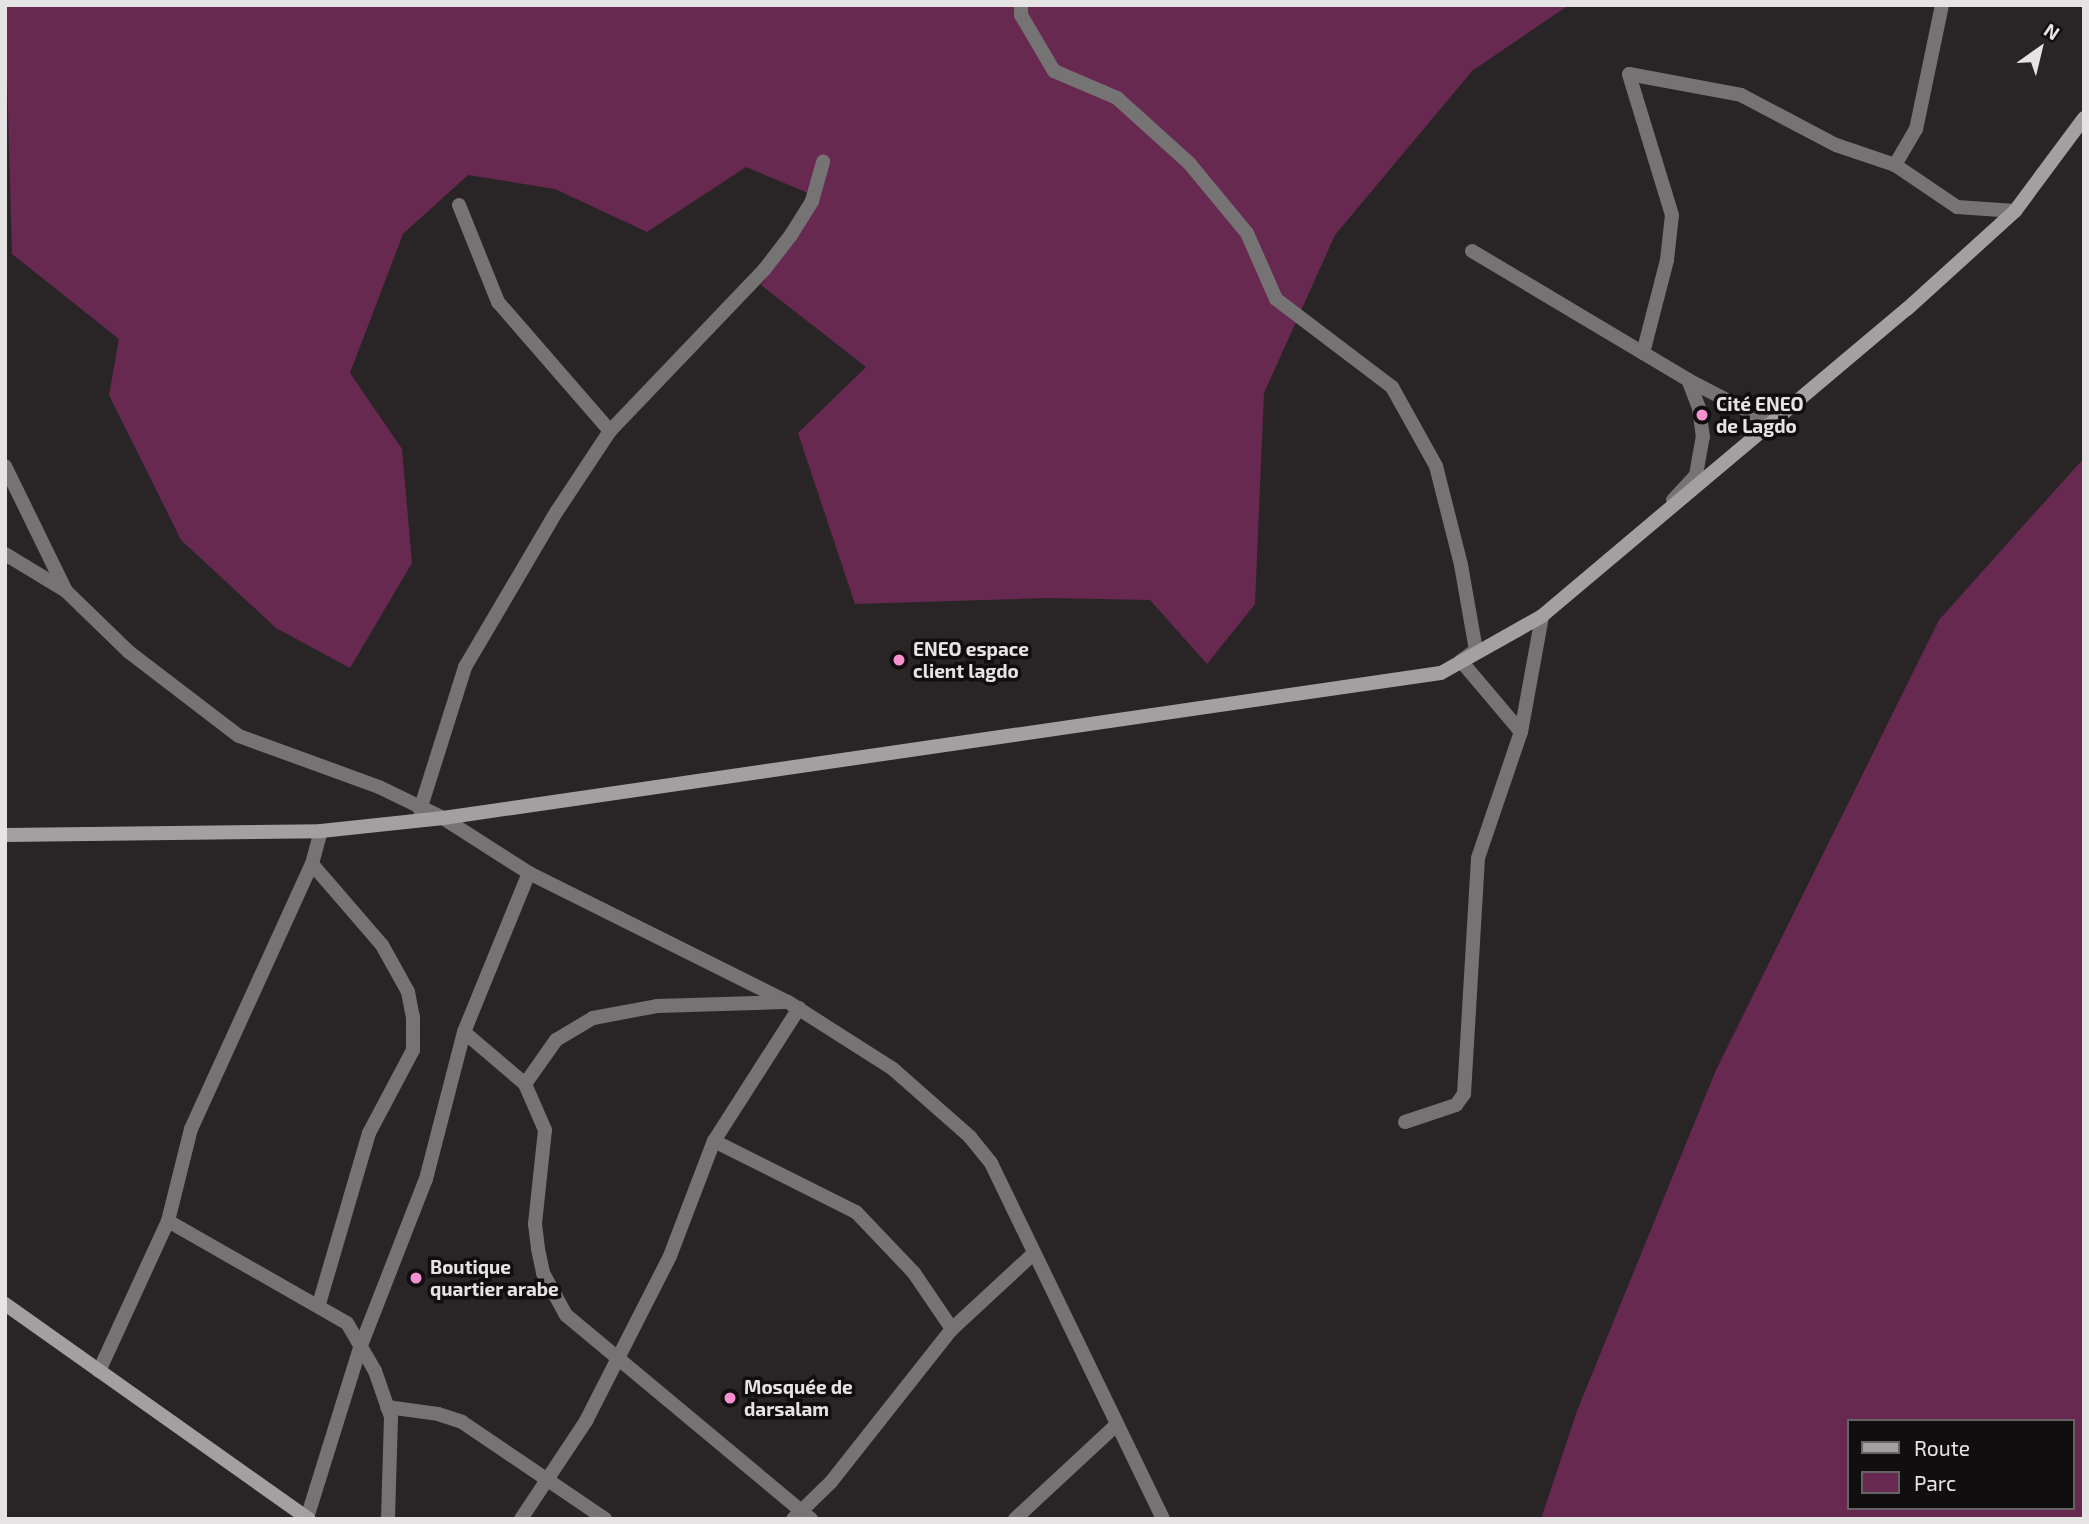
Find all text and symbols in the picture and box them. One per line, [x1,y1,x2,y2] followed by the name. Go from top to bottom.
[2005,14,2075,84] north arrow
[2040,18,2064,45] text: N
[1716,393,1804,437] place label: Cité ENEO de Lagdo
[1694,407,1710,423] marker: Cité ENEO de Lagdo
[913,638,1029,682] place label: ENEO espace client lagdo
[891,652,907,668] marker: ENEO espace client lagdo
[430,1256,559,1300] place label: Boutique quartier arabe
[408,1270,424,1286] marker: Boutique quartier arabe
[744,1376,853,1420] place label: Mosquée de darsalam
[722,1390,738,1406] marker: Mosquée de darsalam
[1848,1419,2075,1510] legend
[1914,1435,1970,1460] text: Route
[1914,1470,1956,1495] text: Parc

